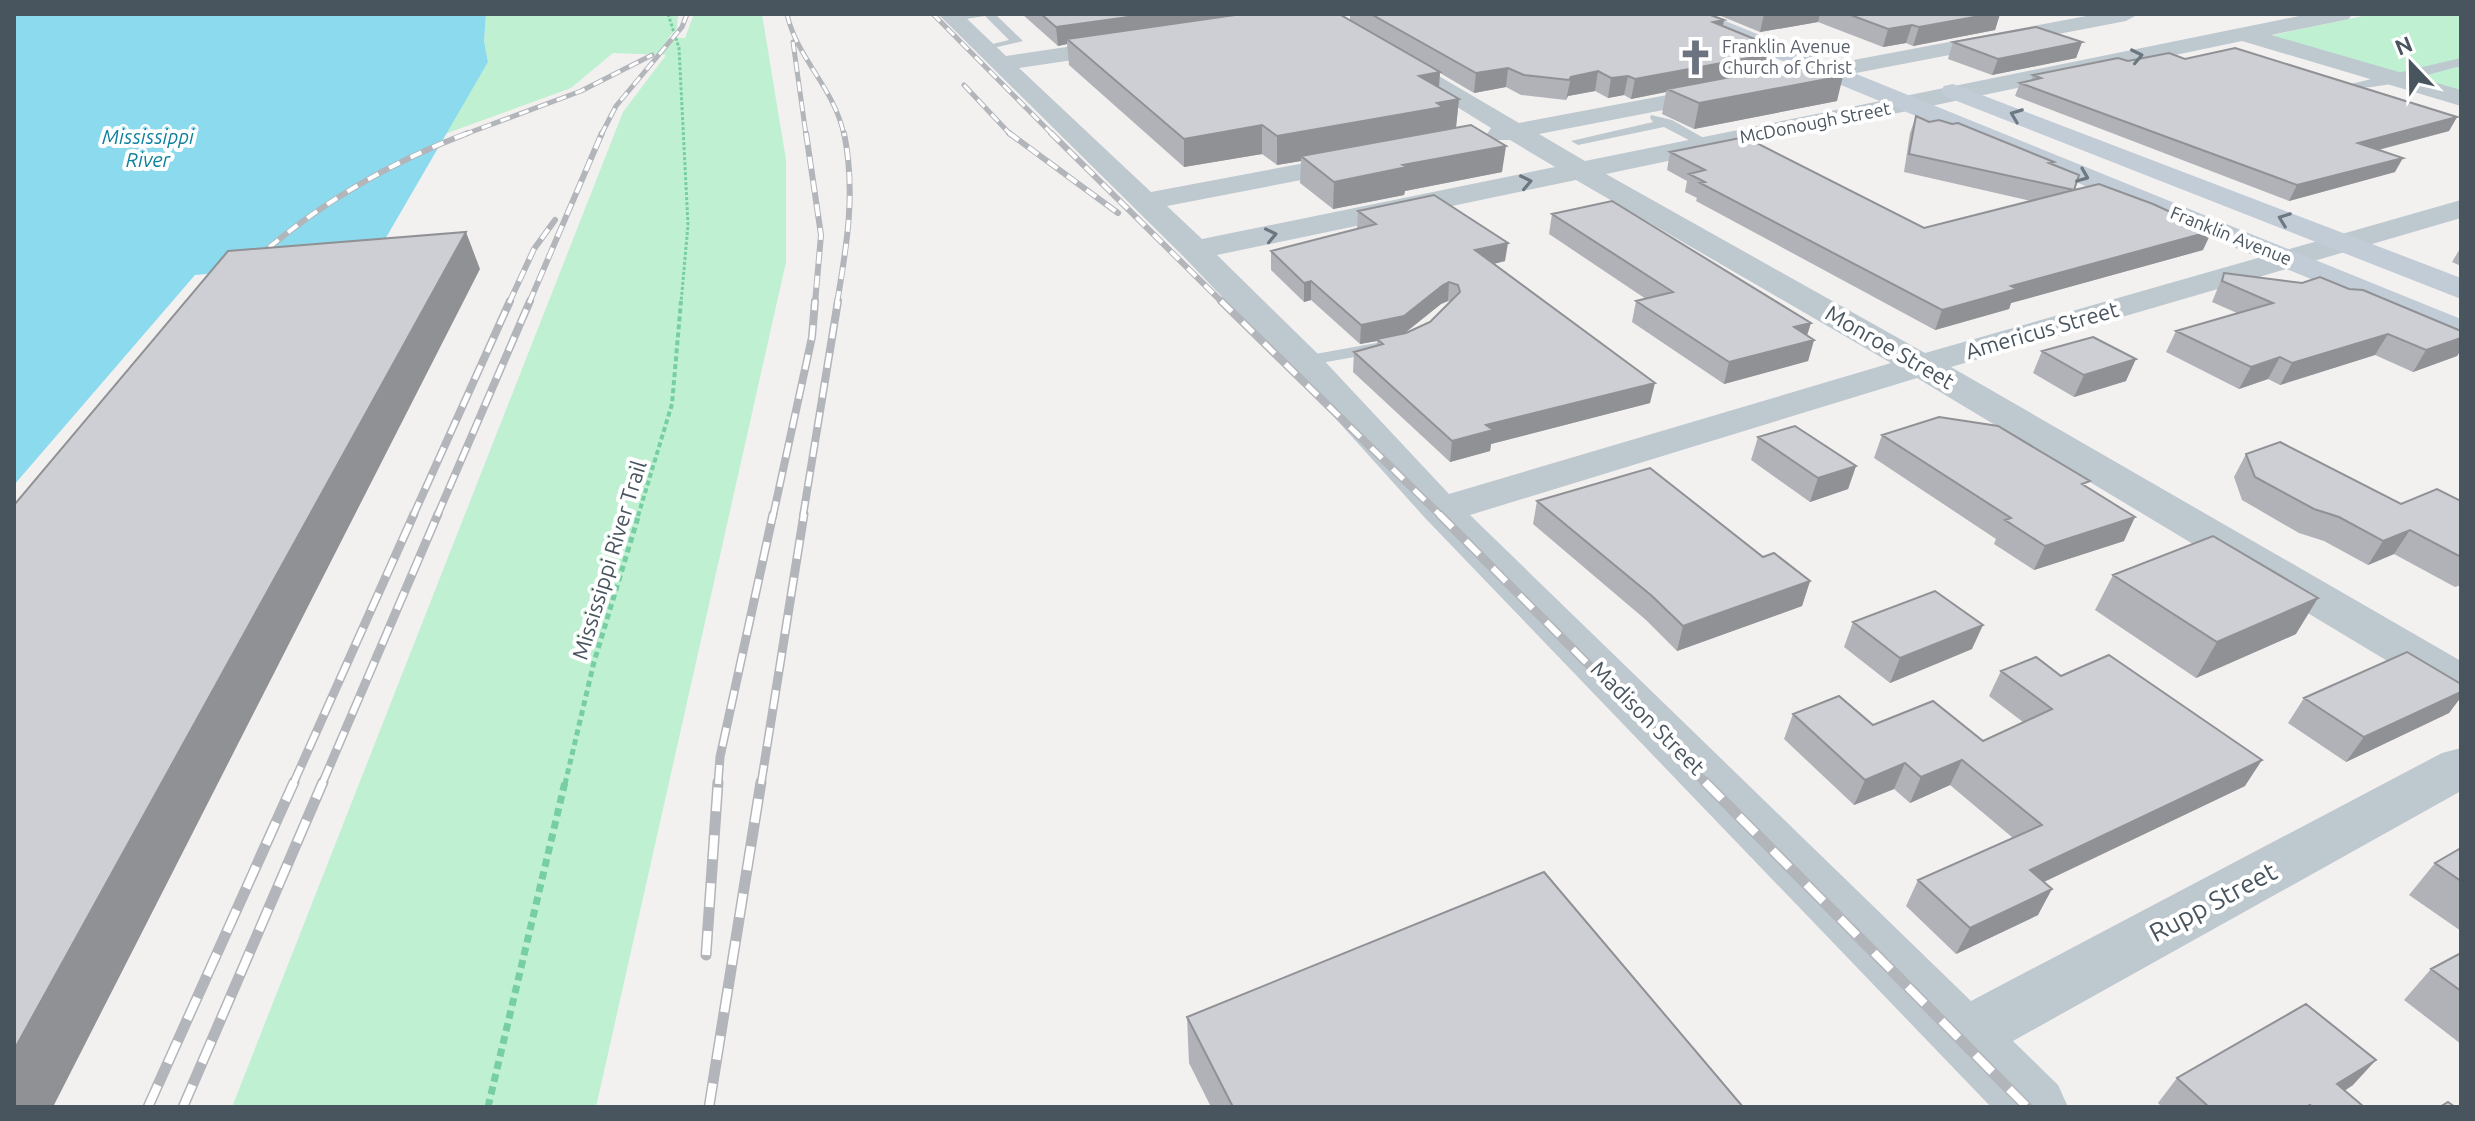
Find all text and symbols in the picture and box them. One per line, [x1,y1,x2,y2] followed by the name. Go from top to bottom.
[2371,24,2451,104] north arrow
[2391,30,2416,60] text: N
[1722,36,1852,77] place label: Franklin Avenue Church of Christ
[1677,38,1715,76] church icon: Franklin Avenue Church of Christ
[2129,48,2143,65] one-way arrow
[1738,98,1892,146] street label: McDonough Street
[2010,108,2024,125] one-way arrow
[102,125,195,171] water label: Mississippi River
[2075,166,2089,183] one-way arrow
[1518,174,1532,191] one-way arrow
[2168,202,2295,268] street label: Franklin Avenue
[2278,212,2292,229] one-way arrow
[1264,227,1278,244] one-way arrow
[1963,296,2122,363] street label: Americus Street
[1821,300,1959,394] street label: Monroe Street
[566,457,651,662] street label: Mississippi River Trail
[1586,656,1711,780] street label: Madison Street
[2144,856,2281,947] street label: Rupp Street

